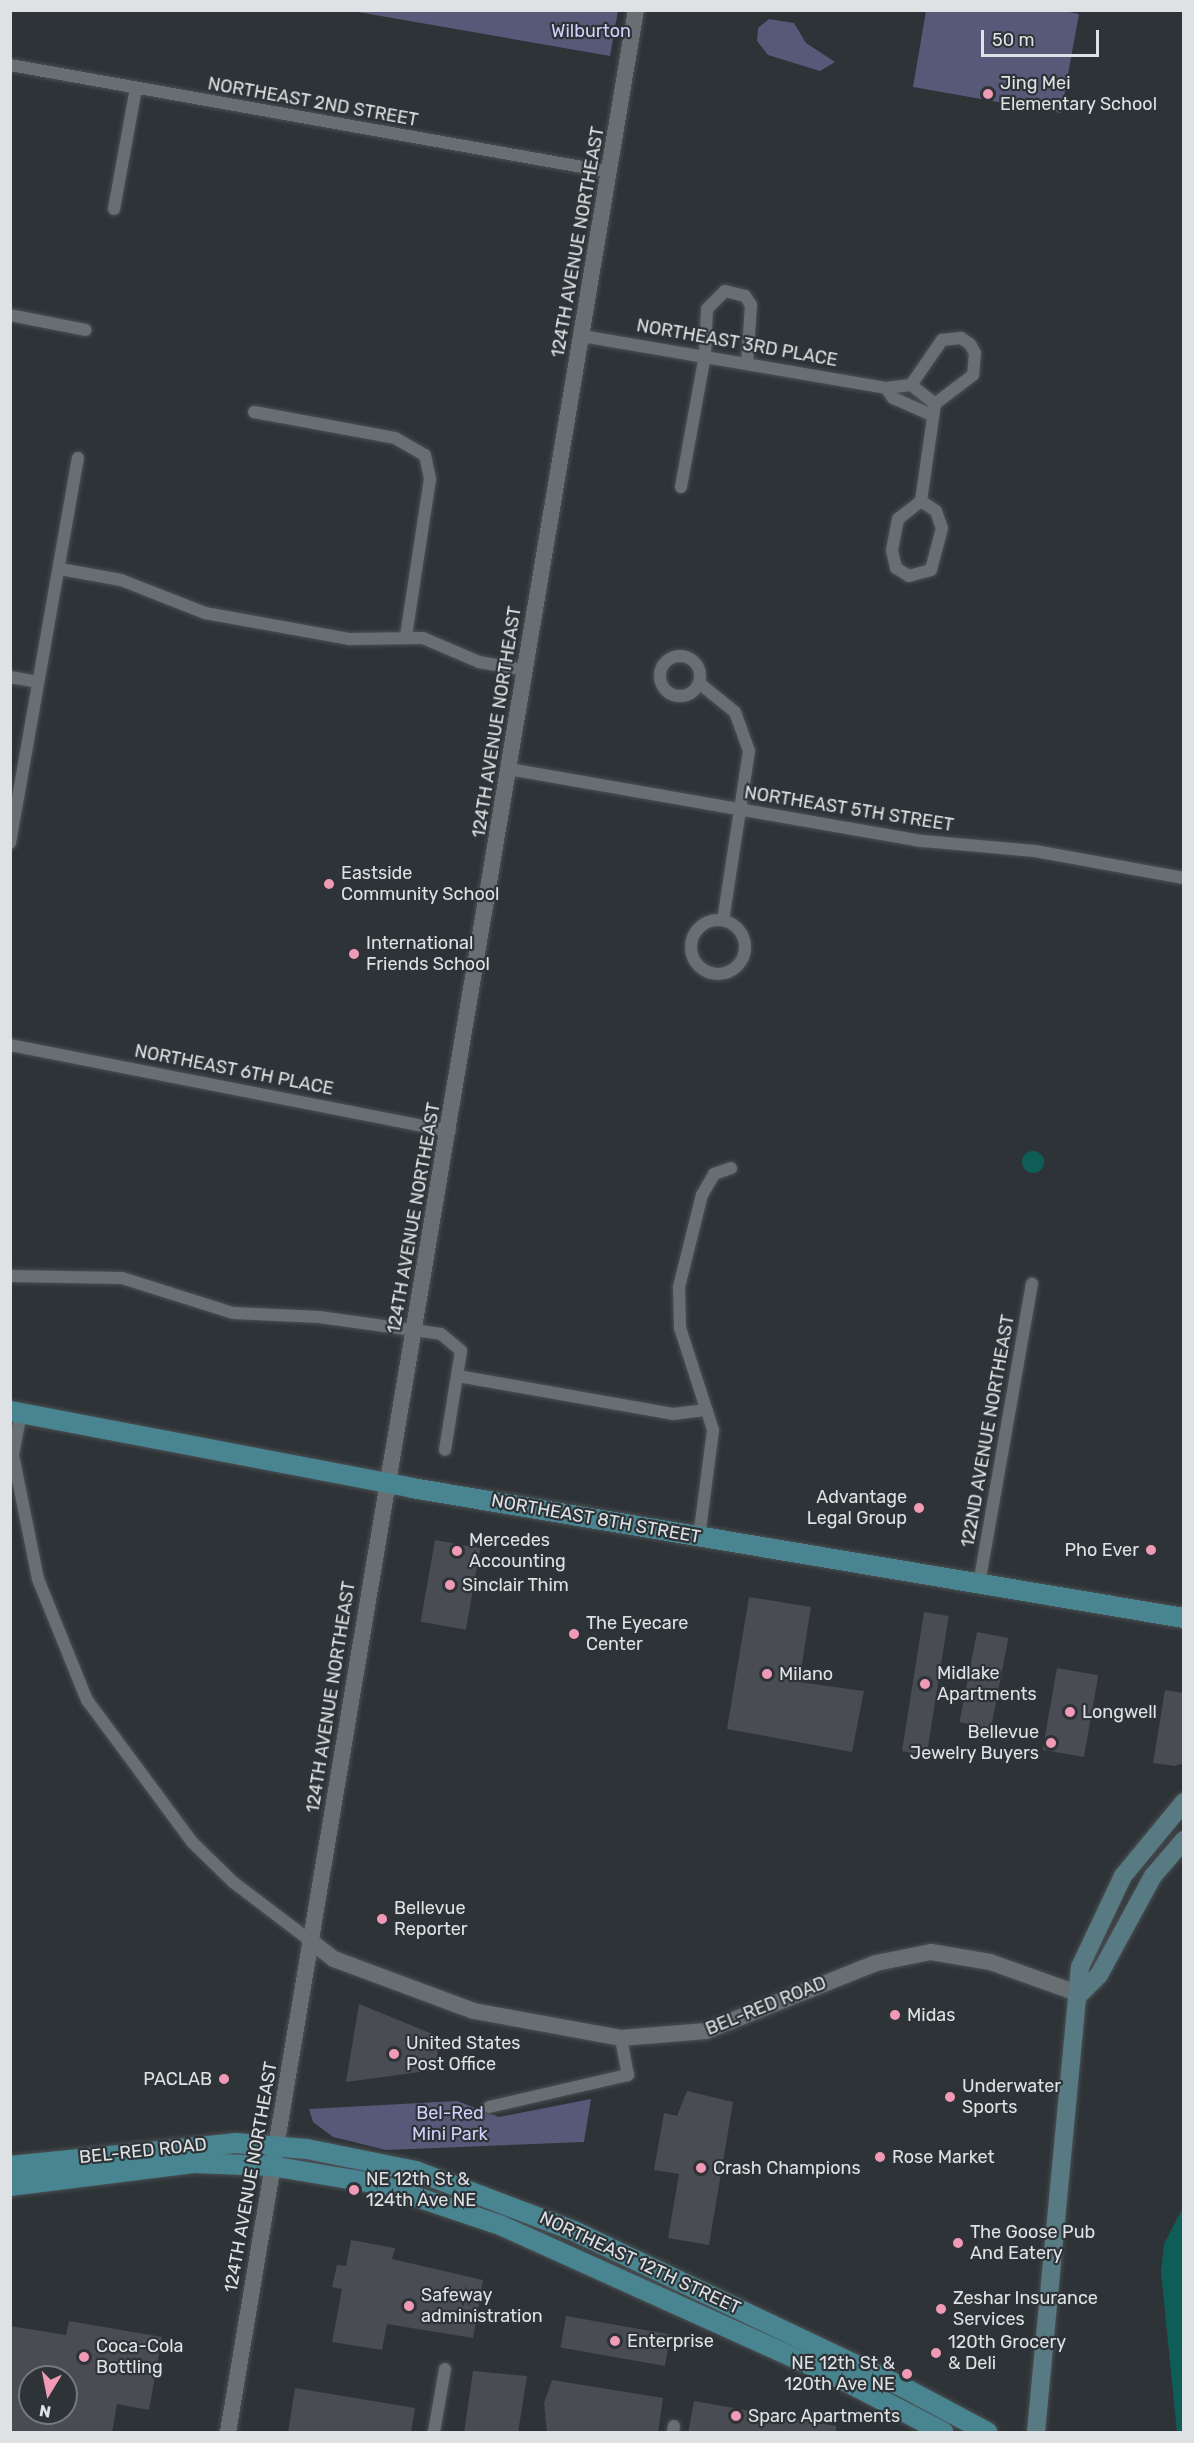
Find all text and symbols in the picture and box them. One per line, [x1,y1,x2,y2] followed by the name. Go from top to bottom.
[984,18,1102,56] scale bar
[551,20,631,42] park label: Wilburton
[992,29,1035,51] text: 50 m
[206,73,420,131] street label: NORTHEAST 2ND STREET
[1000,73,1158,116] place label: Jing Mei Elementary School
[981,87,995,101] marker: Jing Mei Elementary School
[547,125,609,359] street label: 124TH AVENUE NORTHEAST
[635,315,839,371] street label: NORTHEAST 3RD PLACE
[468,604,526,840] street label: 124TH AVENUE NORTHEAST
[743,782,955,836] street label: NORTHEAST 5TH STREET
[341,863,500,906] place label: Eastside Community School
[322,877,336,891] marker: Eastside Community School
[366,933,490,976] place label: International Friends School
[347,947,361,961] marker: International Friends School
[133,1040,335,1100] street label: NORTHEAST 6TH PLACE
[383,1101,445,1335] street label: 124TH AVENUE NORTHEAST
[957,1313,1019,1549] street label: 122ND AVENUE NORTHEAST
[807,1487,907,1530] place label: Advantage Legal Group
[489,1490,703,1548] street label: NORTHEAST 8TH STREET
[912,1501,926,1515] marker: Advantage Legal Group
[469,1530,566,1572] place label: Mercedes Accounting
[1065,1539,1139,1561] place label: Pho Ever
[1144,1543,1158,1557] marker: Pho Ever
[450,1544,464,1558] marker: Mercedes Accounting
[462,1574,570,1596] place label: Sinclair Thim
[443,1578,457,1592] marker: Sinclair Thim
[302,1579,360,1815] street label: 124TH AVENUE NORTHEAST
[586,1613,688,1656] place label: The Eyecare Center
[567,1627,581,1641] marker: The Eyecare Center
[779,1663,833,1685] place label: Milano
[937,1663,1037,1706] place label: Midlake Apartments
[760,1667,774,1681] marker: Milano
[918,1677,932,1691] marker: Midlake Apartments
[1082,1701,1157,1723] place label: Longwell
[1063,1705,1077,1719] marker: Longwell
[909,1722,1039,1764] place label: Bellevue Jewelry Buyers
[1044,1736,1058,1750] marker: Bellevue Jewelry Buyers
[394,1898,468,1940] place label: Bellevue Reporter
[375,1912,389,1926] marker: Bellevue Reporter
[703,1972,829,2040] street label: BEL-RED ROAD
[907,2004,955,2026] place label: Midas
[888,2008,902,2022] marker: Midas
[406,2033,521,2076] place label: United States Post Office
[387,2047,401,2061] marker: United States Post Office
[220,2060,282,2294] street label: 124TH AVENUE NORTHEAST
[143,2068,212,2090] place label: PACLAB
[217,2072,231,2086] marker: PACLAB
[962,2076,1061,2118] place label: Underwater Sports
[943,2090,957,2104] marker: Underwater Sports
[412,2103,488,2146] park label: Bel-Red Mini Park
[78,2134,208,2168] street label: BEL-RED ROAD
[892,2146,995,2168] place label: Rose Market
[873,2150,887,2164] marker: Rose Market
[713,2157,861,2179] place label: Crash Champions
[694,2161,708,2175] marker: Crash Champions
[366,2169,477,2212] place label: NE 12th St & 124th Ave NE
[347,2183,361,2197] marker: NE 12th St & 124th Ave NE
[536,2207,744,2319] street label: NORTHEAST 12TH STREET
[970,2222,1095,2264] place label: The Goose Pub And Eatery
[951,2236,965,2250] marker: The Goose Pub And Eatery
[421,2285,543,2328] place label: Safeway administration
[953,2288,1098,2330] place label: Zeshar Insurance Services
[402,2299,416,2313] marker: Safeway administration
[934,2302,948,2316] marker: Zeshar Insurance Services
[627,2330,714,2352] place label: Enterprise
[948,2332,1066,2374] place label: 120th Grocery & Deli
[608,2334,622,2348] marker: Enterprise
[96,2336,184,2378] place label: Coca-Cola Bottling
[929,2346,943,2360] marker: 120th Grocery & Deli
[77,2350,91,2364] marker: Coca-Cola Bottling
[784,2353,895,2396] place label: NE 12th St & 120th Ave NE
[18,2365,78,2425] north arrow
[900,2367,914,2381] marker: NE 12th St & 120th Ave NE
[38,2401,52,2422] text: N
[748,2405,901,2427] place label: Sparc Apartments
[729,2409,743,2423] marker: Sparc Apartments

